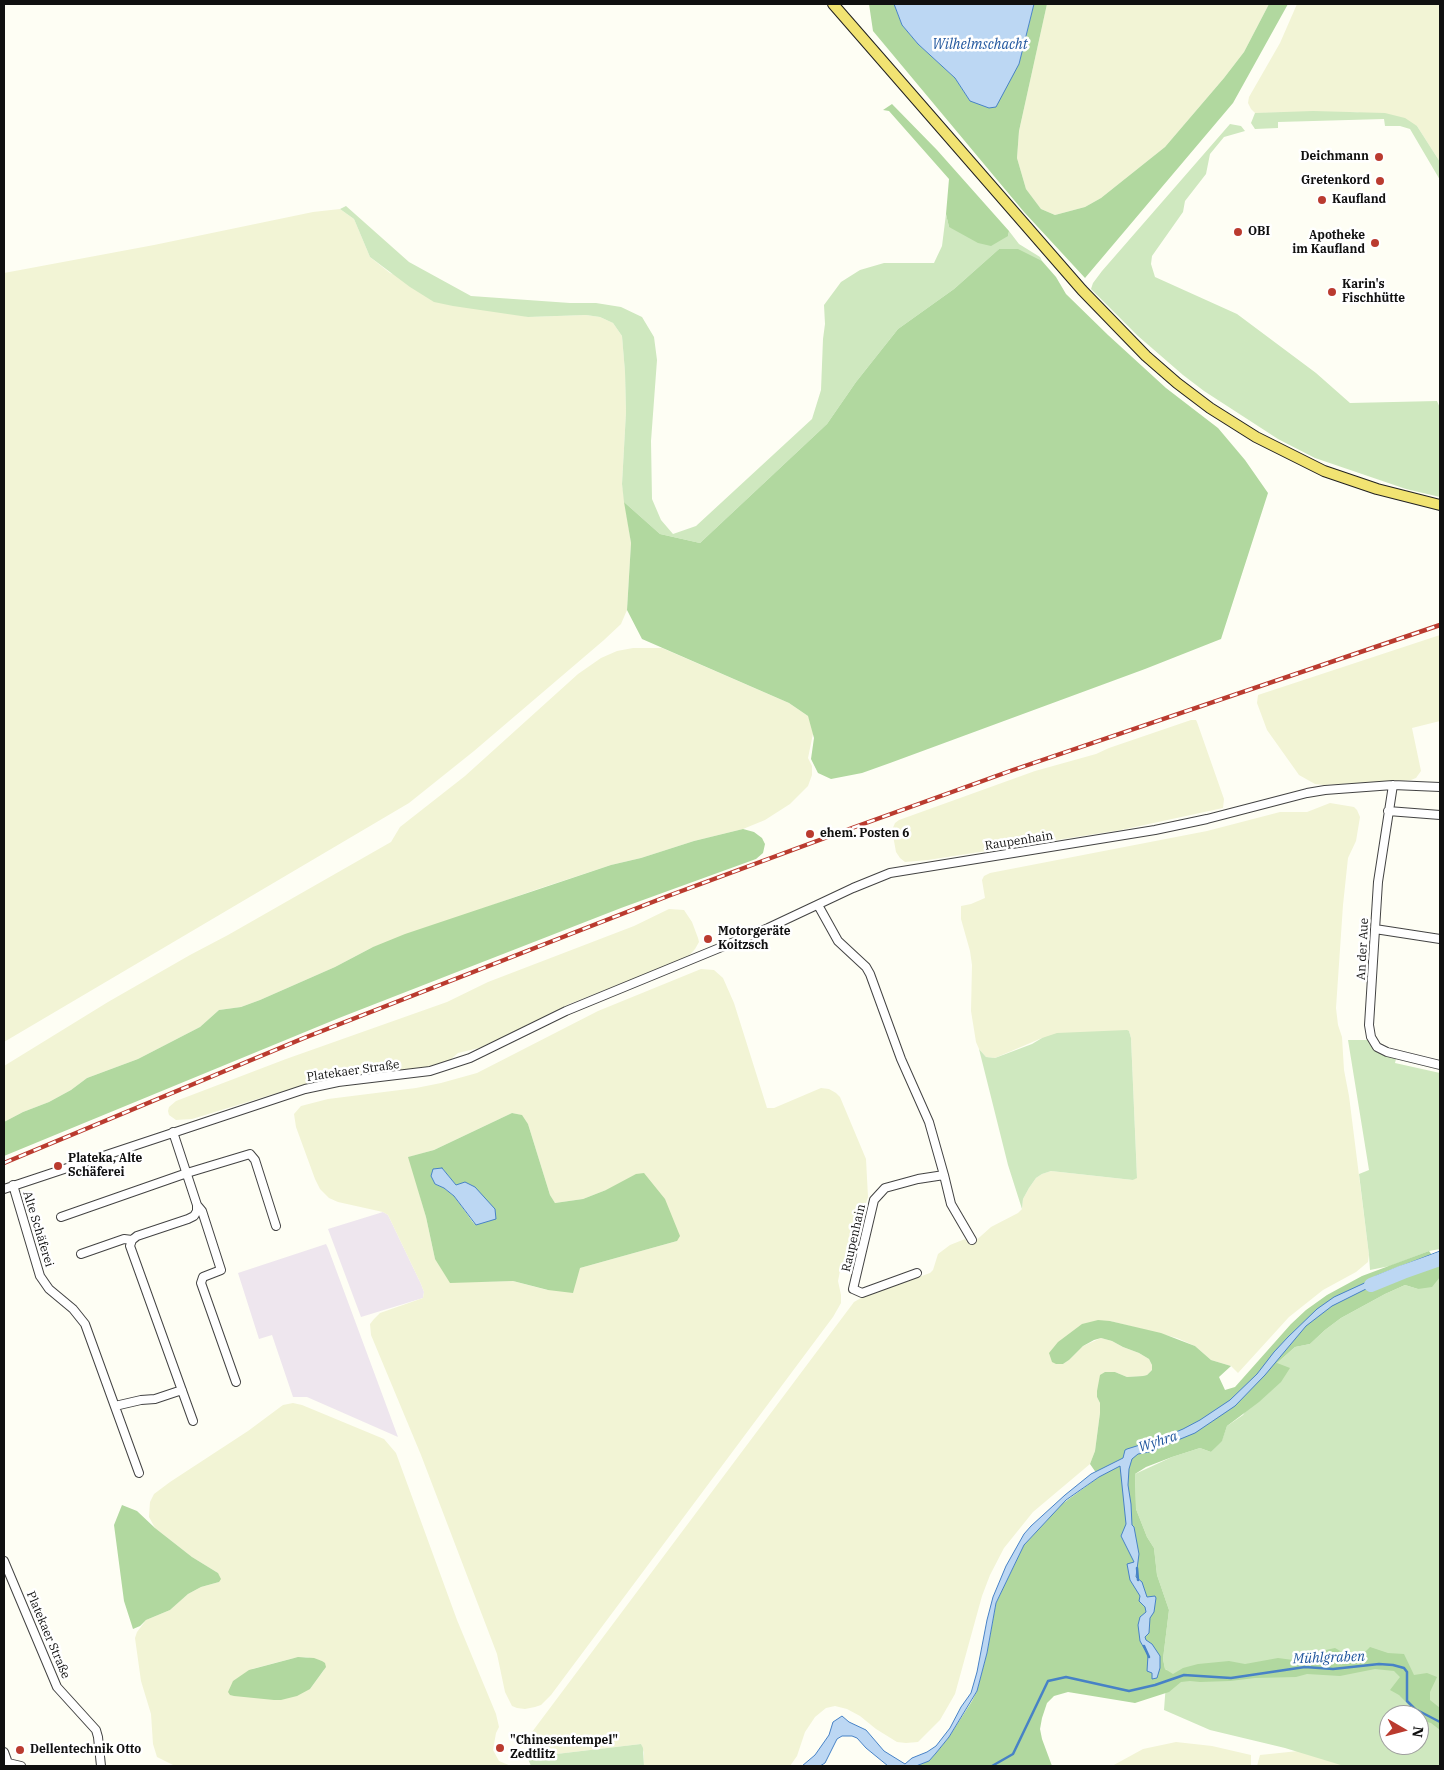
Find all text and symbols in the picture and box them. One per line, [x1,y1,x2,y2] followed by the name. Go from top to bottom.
[932,37,1028,53] water label: Wilhelmschacht
[1301,150,1369,164] place label: Deichmann
[1373,151,1385,163] marker: Deichmann
[1301,174,1370,188] place label: Gretenkord
[1374,175,1386,187] marker: Gretenkord
[1332,193,1386,207] place label: Kaufland
[1316,194,1328,206] marker: Kaufland
[1248,225,1270,239] place label: OBI
[1232,226,1244,238] marker: OBI
[1292,229,1365,257] place label: Apotheke im Kaufland
[1369,237,1381,249] marker: Apotheke im Kaufland
[1342,278,1405,306] place label: Karin's Fischhütte
[1326,286,1338,298] marker: Karin's Fischhütte
[820,827,909,841] place label: ehem. Posten 6
[804,828,816,840] marker: ehem. Posten 6
[984,828,1054,854] street label: Raupenhain
[1354,917,1372,981] street label: An der Aue
[718,925,791,953] place label: Motorgeräte Koitzsch
[702,933,714,945] marker: Motorgeräte Koitzsch
[306,1057,400,1085] street label: Platekaer Straße
[68,1152,142,1180] place label: Plateka, Alte Schäferei
[52,1160,64,1172] marker: Plateka, Alte Schäferei
[20,1189,56,1269] street label: Alte Schäferei
[839,1203,869,1273] street label: Raupenhain
[1136,1428,1180,1456] water label: Wyhra
[23,1589,73,1681] street label: Platekaer Straße
[1293,1648,1365,1668] water label: Mühlgraben
[1379,1705,1429,1755] north arrow
[1408,1725,1428,1739] text: N
[510,1734,618,1762] place label: "Chinesentempel" Zedtlitz
[494,1742,506,1754] marker: "Chinesentempel" Zedtlitz
[30,1743,141,1757] place label: Dellentechnik Otto
[14,1744,26,1756] marker: Dellentechnik Otto

